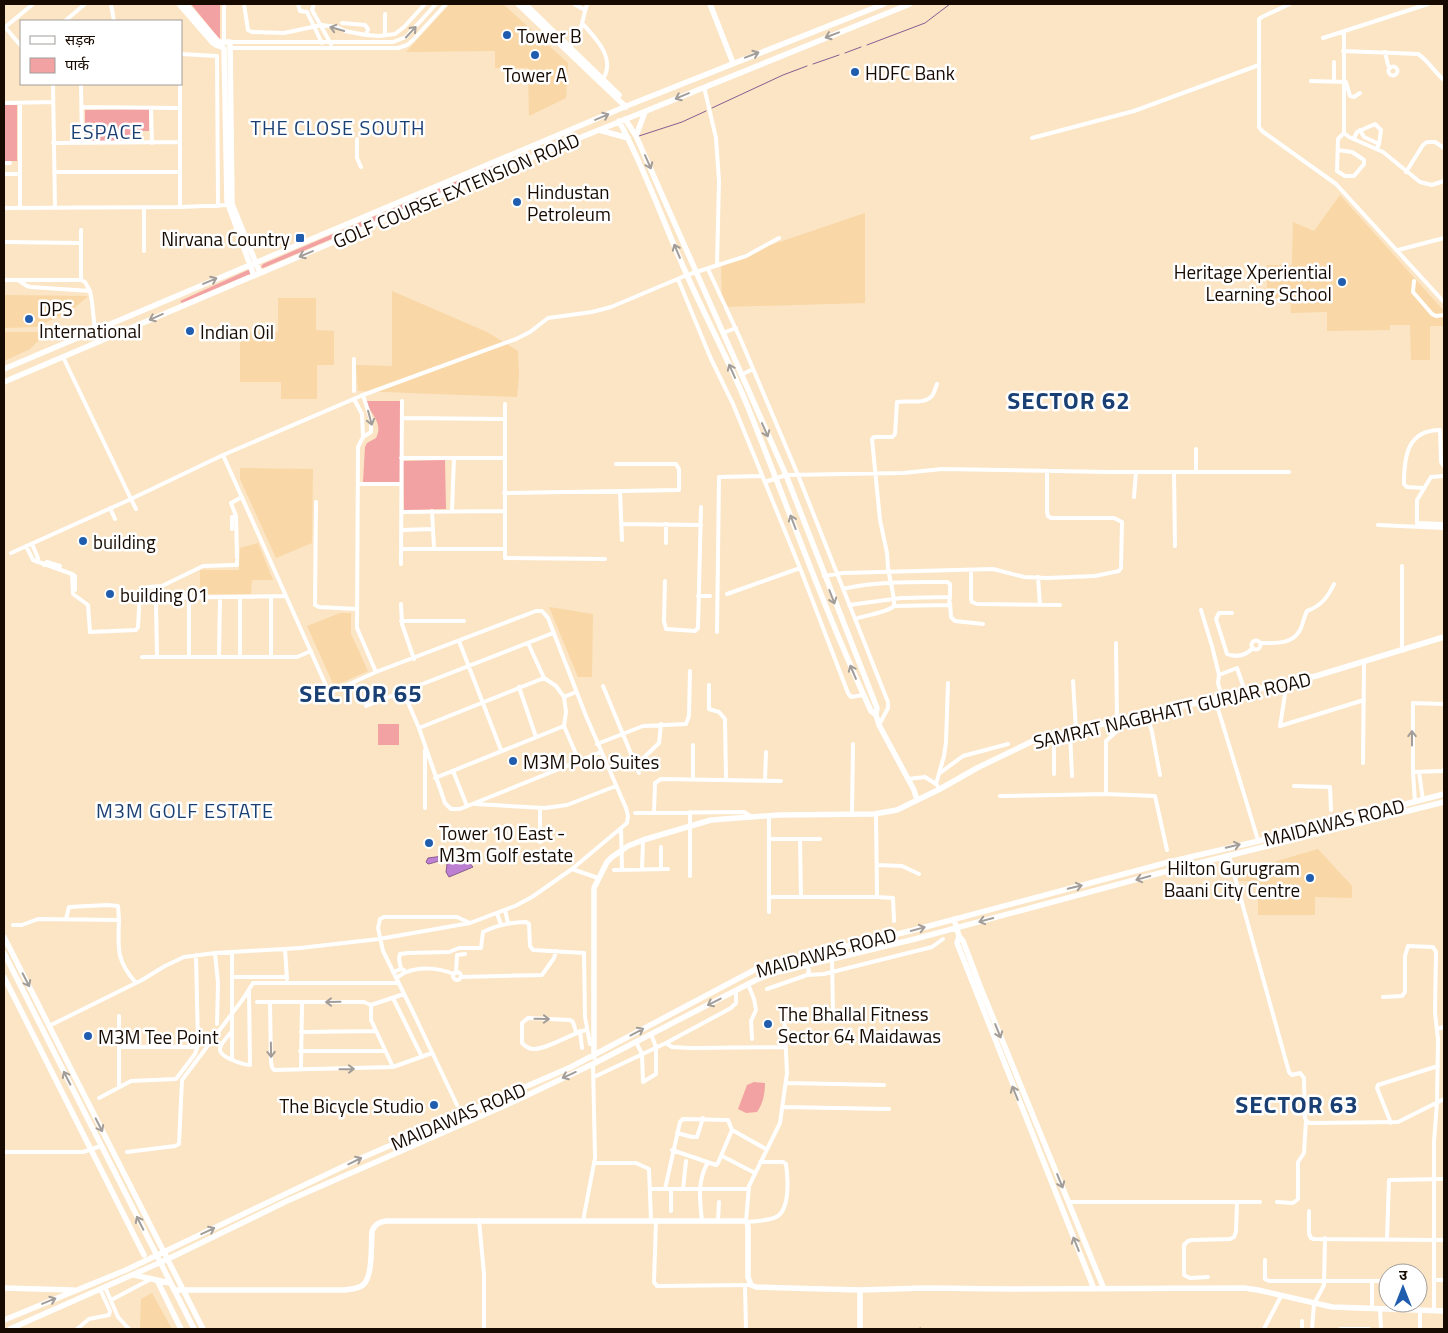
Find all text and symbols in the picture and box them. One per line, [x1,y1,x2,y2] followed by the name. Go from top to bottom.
[20,20,182,85] legend
[517,21,582,50] place label: Tower B
[330,23,346,33] one-way arrow
[405,25,417,38] one-way arrow
[65,28,95,51] text: सड़क
[501,29,513,41] marker: Tower B
[825,31,840,40] one-way arrow
[529,49,541,61] marker: Tower A
[744,50,759,60] one-way arrow
[65,53,89,76] text: पार्क
[865,58,955,87] place label: HDFC Bank
[503,60,567,89] place label: Tower A
[849,66,861,78] marker: HDFC Bank
[675,92,690,102] one-way arrow
[251,112,425,143] district label: THE CLOSE SOUTH
[594,112,609,121] one-way arrow
[71,116,143,147] district label: ESPACE
[328,125,584,255] street label: GOLF COURSE EXTENSION ROAD
[643,154,653,169] one-way arrow
[527,177,611,228] place label: Hindustan Petroleum
[511,196,523,208] marker: Hindustan Petroleum
[161,224,290,253] place label: Nirvana Country
[294,232,306,244] marker: Nirvana Country
[672,244,681,260] one-way arrow
[299,249,314,259] one-way arrow
[1174,257,1332,308] place label: Heritage Xperiential Learning School
[202,276,217,286] one-way arrow
[1336,276,1348,288] marker: Heritage Xperiential Learning School
[39,294,141,345] place label: DPS International
[23,313,35,325] marker: DPS International
[149,313,164,322] one-way arrow
[200,317,274,346] place label: Indian Oil
[184,325,196,337] marker: Indian Oil
[726,364,736,379] one-way arrow
[1007,382,1131,418] district label: SECTOR 62
[365,410,375,426] one-way arrow
[761,422,771,437] one-way arrow
[788,515,797,530] one-way arrow
[93,527,156,556] place label: building
[77,535,89,547] marker: building
[120,580,208,609] place label: building 01
[104,588,116,600] marker: building 01
[828,589,838,604] one-way arrow
[1030,664,1314,756] street label: SAMRAT NAGBHATT GURJAR ROAD
[848,665,858,680] one-way arrow
[299,675,423,711] district label: SECTOR 65
[1407,730,1417,746] one-way arrow
[523,747,659,776] place label: M3M Polo Suites
[507,755,519,767] marker: M3M Polo Suites
[1260,790,1408,854] street label: MAIDAWAS ROAD
[96,795,274,826] district label: M3M GOLF ESTATE
[439,818,573,869] place label: Tower 10 East - M3m Golf estate
[423,837,435,849] marker: Tower 10 East - M3m Golf estate
[1224,841,1240,850] one-way arrow
[1164,853,1300,904] place label: Hilton Gurugram Baani City Centre
[1304,872,1316,884] marker: Hilton Gurugram Baani City Centre
[1135,874,1151,883] one-way arrow
[1067,882,1083,891] one-way arrow
[978,916,994,925] one-way arrow
[752,919,900,985] street label: MAIDAWAS ROAD
[910,923,926,933] one-way arrow
[21,973,31,988] one-way arrow
[325,997,342,1007] one-way arrow
[706,997,721,1007] one-way arrow
[778,999,941,1050] place label: The Bhallal Fitness Sector 64 Maidawas
[534,1014,550,1024] one-way arrow
[762,1018,774,1030] marker: The Bhallal Fitness Sector 64 Maidawas
[98,1022,219,1051] place label: M3M Tee Point
[994,1023,1003,1038] one-way arrow
[629,1027,644,1037] one-way arrow
[82,1030,94,1042] marker: M3M Tee Point
[266,1042,276,1058] one-way arrow
[338,1064,355,1074] one-way arrow
[62,1071,72,1086] one-way arrow
[562,1071,577,1081] one-way arrow
[386,1074,530,1158] street label: MAIDAWAS ROAD
[1010,1086,1020,1101] one-way arrow
[1235,1086,1359,1122] district label: SECTOR 63
[279,1091,424,1120] place label: The Bicycle Studio
[428,1099,440,1111] marker: The Bicycle Studio
[94,1118,104,1133] one-way arrow
[347,1156,362,1166] one-way arrow
[1056,1173,1065,1188] one-way arrow
[135,1216,145,1231] one-way arrow
[200,1226,215,1235] one-way arrow
[1070,1236,1079,1251] one-way arrow
[1378,1263,1428,1313] north arrow
[1399,1264,1408,1285] text: उ
[41,1296,56,1306] one-way arrow

